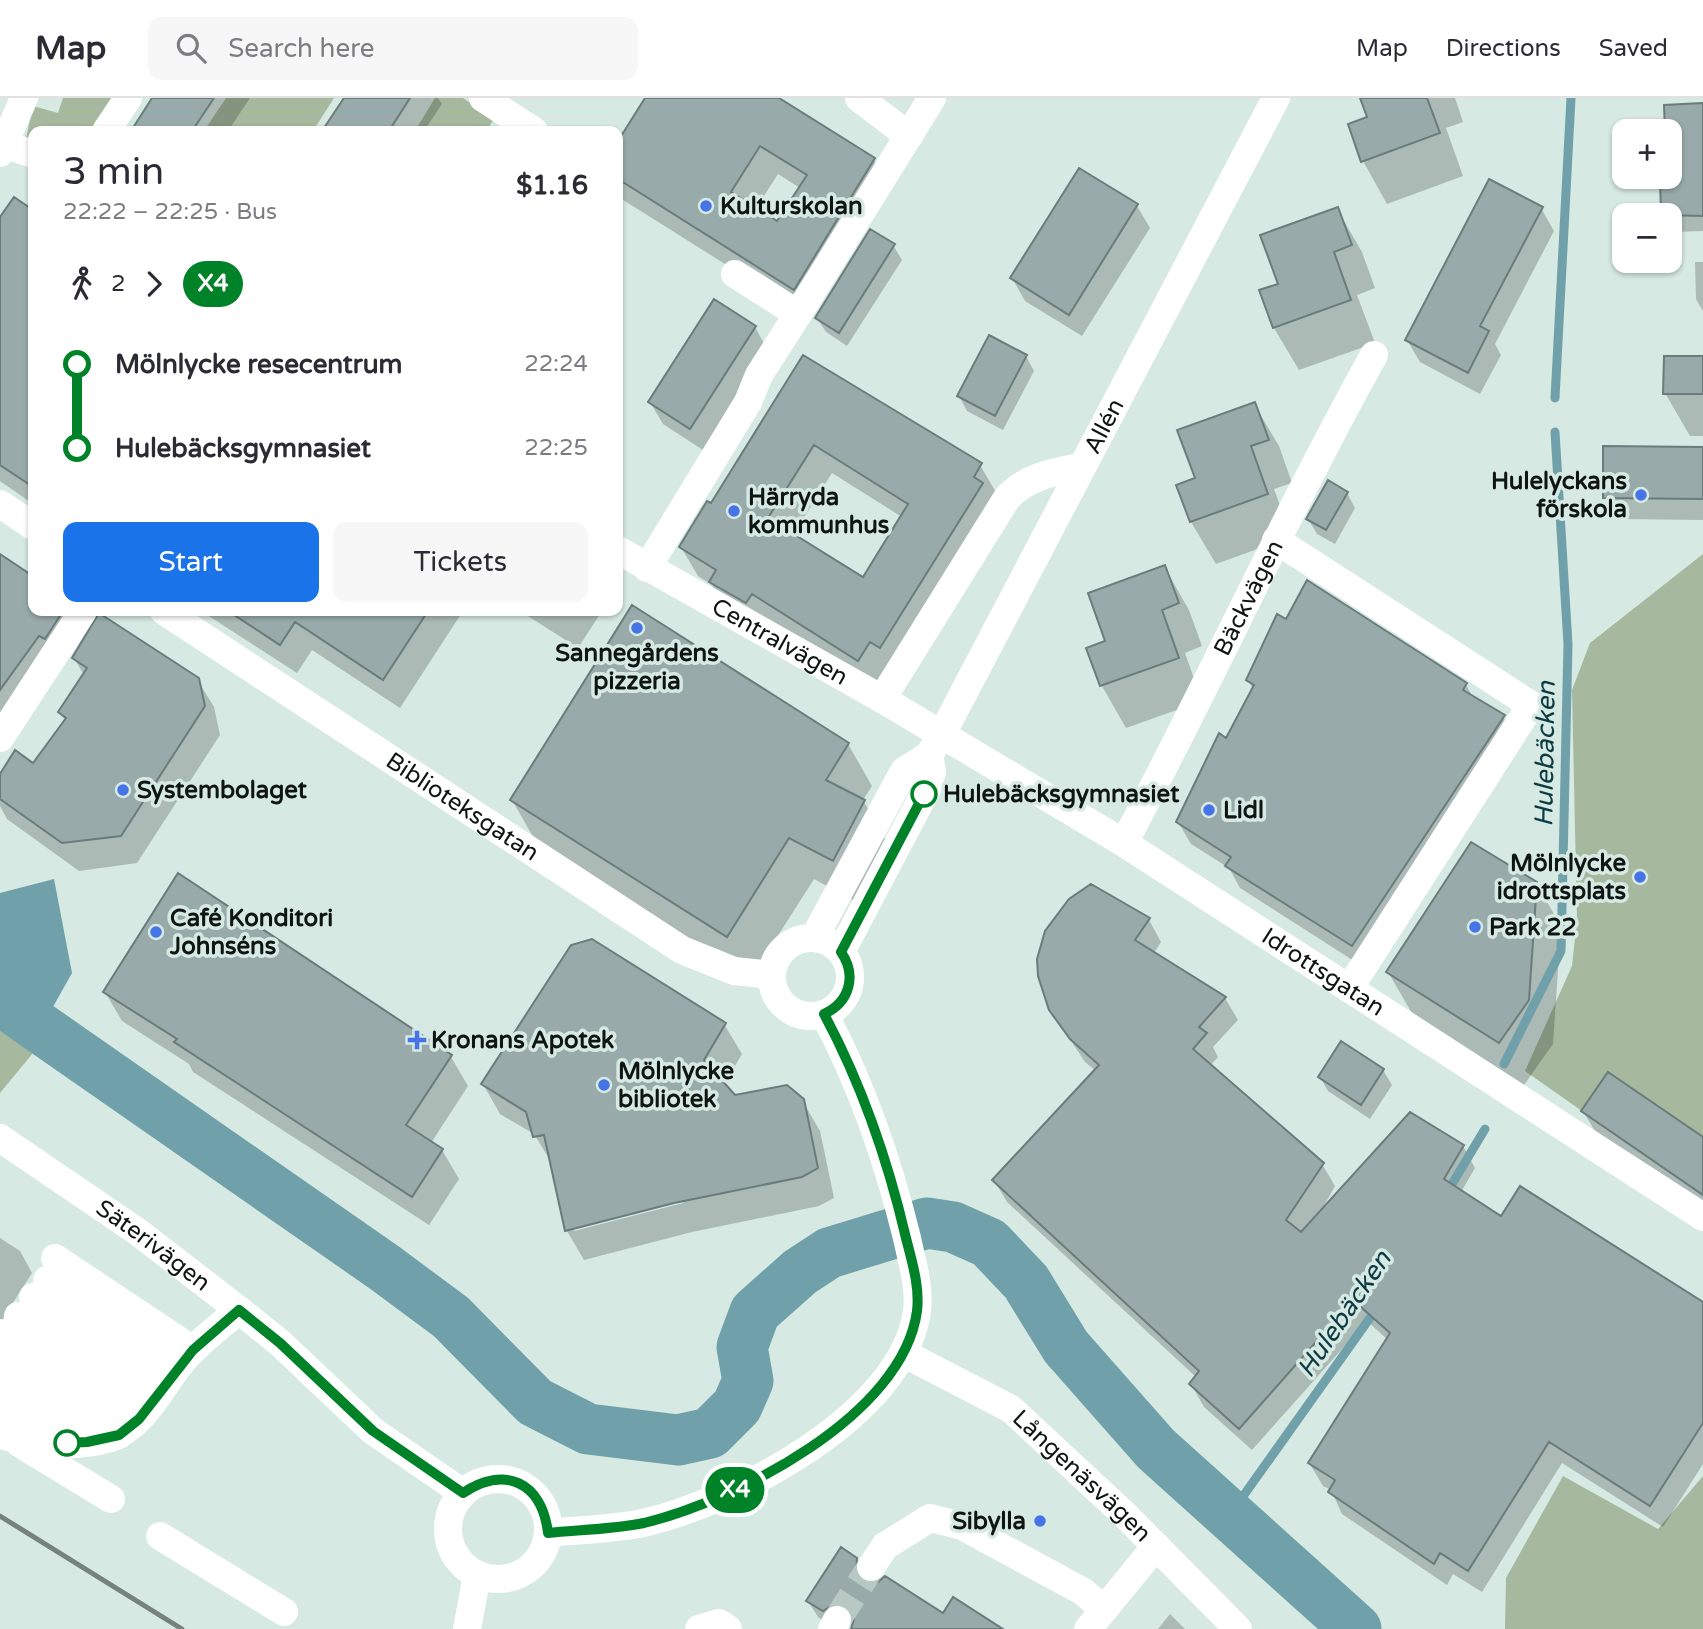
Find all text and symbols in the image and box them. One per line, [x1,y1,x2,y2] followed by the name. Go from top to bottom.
[148,17,638,80] search box
[35,29,106,68] text: Map
[172,29,210,67] icon: search
[228,33,374,64] text: Search here
[1356,34,1408,63] text: Map
[1446,34,1561,63] text: Directions
[1599,34,1668,63] text: Saved
[1612,119,1682,273] map controls
[1612,119,1682,189] button: +
[63,149,164,195] text: 3 min
[516,170,588,201] text: $1.16
[720,192,863,221] place label: Kulturskolan
[63,198,277,226] text: 22:22 – 22:25 · Bus
[698,198,714,214] marker: Kulturskolan
[1612,203,1682,273] button: −
[63,265,101,303] icon: walk
[135,265,173,303] icon: forward
[197,269,229,298] text: X4
[111,270,125,298] text: 2
[115,349,402,380] text: Mölnlycke resecentrum
[524,350,588,378] text: 22:24
[1077,394,1130,458] street label: Allén
[115,433,371,464] text: Hulebäcksgymnasiet
[524,434,588,462] text: 22:25
[1491,467,1627,524] place label: Hulelyckans förskola
[748,483,889,540] place label: Härryda kommunhus
[1633,487,1649,503] marker: Hulelyckans förskola
[726,503,742,519] marker: Härryda kommunhus
[63,522,319,602] button: Start
[333,522,588,602] button: Tickets
[1207,535,1289,660] street label: Bäckvägen
[707,592,853,691] street label: Centralvägen
[629,620,645,636] marker: Sannegårdens pizzeria
[555,639,719,696] place label: Sannegårdens pizzeria
[1528,680,1562,827] water label: Hulebäcken
[381,746,545,867] street label: Biblioteksgatan
[137,776,308,805] place label: Systembolaget
[943,780,1180,809] place label: Hulebäcksgymnasiet
[911,781,937,807] marker: Hulebäcksgymnasiet
[115,782,131,798] marker: Systembolaget
[1223,796,1264,825] place label: Lidl
[1201,802,1217,818] marker: Lidl
[1497,849,1626,906] place label: Mölnlycke idrottsplats
[1632,869,1648,885] marker: Mölnlycke idrottsplats
[169,904,333,961] place label: Café Konditori Johnséns
[1489,913,1577,942] place label: Park 22
[1467,919,1483,935] marker: Park 22
[1256,921,1390,1022] street label: Idrottsgatan
[148,924,164,940] marker: Café Konditori Johnséns
[431,1026,614,1055] place label: Kronans Apotek
[409,1032,425,1048] marker: Kronans Apotek
[618,1057,734,1114] place label: Mölnlycke bibliotek
[596,1077,612,1093] marker: Mölnlycke bibliotek
[91,1193,216,1297] street label: Säterivägen
[1290,1244,1398,1383] water label: Hulebäcken
[1007,1403,1157,1548] street label: Långenäsvägen
[54,1430,80,1456] unlabelled marker
[704,1467,766,1513] line badge: X4
[719,1475,751,1504] text: X4
[952,1507,1026,1536] place label: Sibylla
[1032,1513,1048,1529] marker: Sibylla

